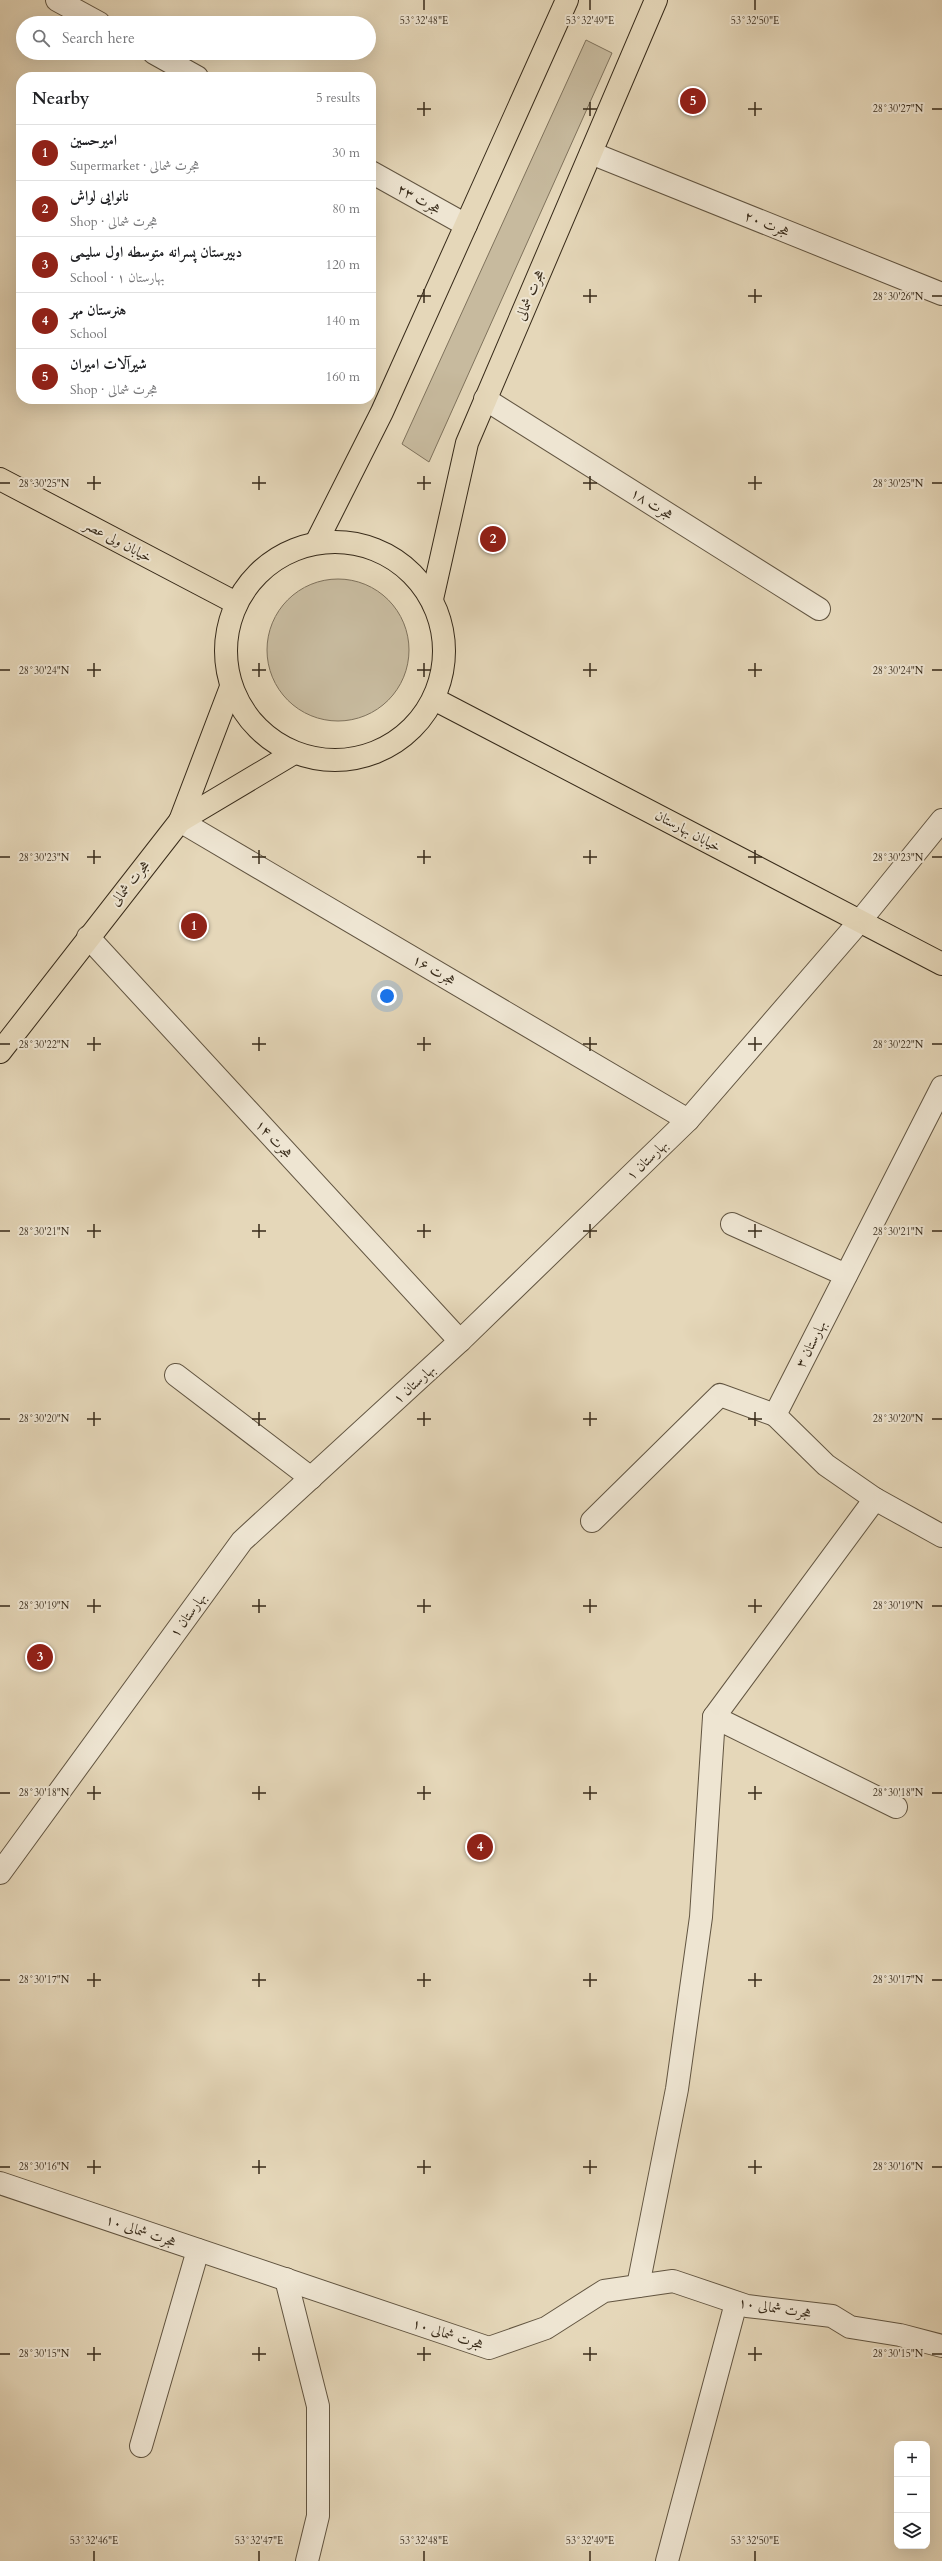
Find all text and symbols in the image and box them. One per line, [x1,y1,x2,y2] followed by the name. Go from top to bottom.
[400,14,448,28] text: 53°32'48"E
[566,14,614,28] text: 53°32'49"E
[731,14,779,28] text: 53°32'50"E
[16,16,376,60] search box
[30,27,52,49] icon: search
[62,28,135,48] text: Search here
[680,86,706,116] pin: 5
[32,87,89,110] text: Nearby
[316,89,360,107] text: 5 results
[873,102,924,116] text: 28°30'27"N
[70,130,117,150] text: امیرحسین
[42,144,48,162] text: 1
[332,144,360,162] text: 30 m
[70,157,200,175] text: Supermarket · هجرت شمالی
[394,179,444,219] street label: هجرت ۲۳
[70,186,129,206] text: نانوایی لواش
[42,200,48,218] text: 2
[332,200,360,218] text: 80 m
[742,206,792,242] street label: هجرت ۲۰
[70,213,158,231] text: Shop · هجرت شمالی
[70,242,242,262] text: دبیرستان پسرانه متوسطه اول سلیمی
[42,256,48,274] text: 3
[326,256,360,274] text: 120 m
[511,267,549,323] street label: هجرت شمالی
[70,269,164,287] text: School · بهارستان ۱
[873,290,924,304] text: 28°30'26"N
[70,300,126,320] text: هنرستان مهر
[42,312,48,330] text: 4
[326,312,360,330] text: 140 m
[70,325,107,343] text: School
[70,354,147,374] text: شیرآلات امیران
[42,368,48,386] text: 5
[326,368,360,386] text: 160 m
[70,381,158,399] text: Shop · هجرت شمالی
[19,477,70,491] text: 28°30'25"N
[873,477,924,491] text: 28°30'25"N
[627,483,677,525] street label: هجرت ۱۸
[79,514,155,567] street label: خیابان ولی عصر
[480,524,506,554] pin: 2
[19,664,70,678] text: 28°30'24"N
[873,664,924,678] text: 28°30'24"N
[652,806,724,856] street label: خیابان بهارستان
[19,851,70,865] text: 28°30'23"N
[873,851,924,865] text: 28°30'23"N
[106,856,154,910] street label: هجرت شمالی
[181,911,207,941] pin: 1
[409,950,459,990] street label: هجرت ۱۶
[377,986,397,1006] your location
[19,1038,70,1052] text: 28°30'22"N
[873,1038,924,1052] text: 28°30'22"N
[251,1115,297,1163] street label: هجرت ۱۴
[622,1136,672,1184] street label: بهارستان ۱
[19,1225,70,1239] text: 28°30'21"N
[873,1225,924,1239] text: 28°30'21"N
[791,1317,831,1371] street label: بهارستان ۳
[389,1360,439,1408] street label: بهارستان ۱
[19,1412,70,1426] text: 28°30'20"N
[873,1412,924,1426] text: 28°30'20"N
[165,1589,211,1641] street label: بهارستان ۱
[19,1599,70,1613] text: 28°30'19"N
[873,1599,924,1613] text: 28°30'19"N
[27,1642,53,1672] pin: 3
[19,1786,70,1800] text: 28°30'18"N
[873,1786,924,1800] text: 28°30'18"N
[467,1832,493,1862] pin: 4
[19,1973,70,1987] text: 28°30'17"N
[873,1973,924,1987] text: 28°30'17"N
[19,2160,70,2174] text: 28°30'16"N
[873,2160,924,2174] text: 28°30'16"N
[103,2210,179,2252] street label: هجرت شمالی ۱۰
[737,2293,813,2323] street label: هجرت شمالی ۱۰
[410,2314,486,2354] street label: هجرت شمالی ۱۰
[19,2347,70,2361] text: 28°30'15"N
[873,2347,924,2361] text: 28°30'15"N
[894,2441,930,2549] map controls
[894,2441,930,2477] button: +
[894,2477,930,2513] button: −
[894,2513,930,2549] button: layers
[70,2534,118,2548] text: 53°32'46"E
[235,2534,283,2548] text: 53°32'47"E
[400,2534,448,2548] text: 53°32'48"E
[566,2534,614,2548] text: 53°32'49"E
[731,2534,779,2548] text: 53°32'50"E

